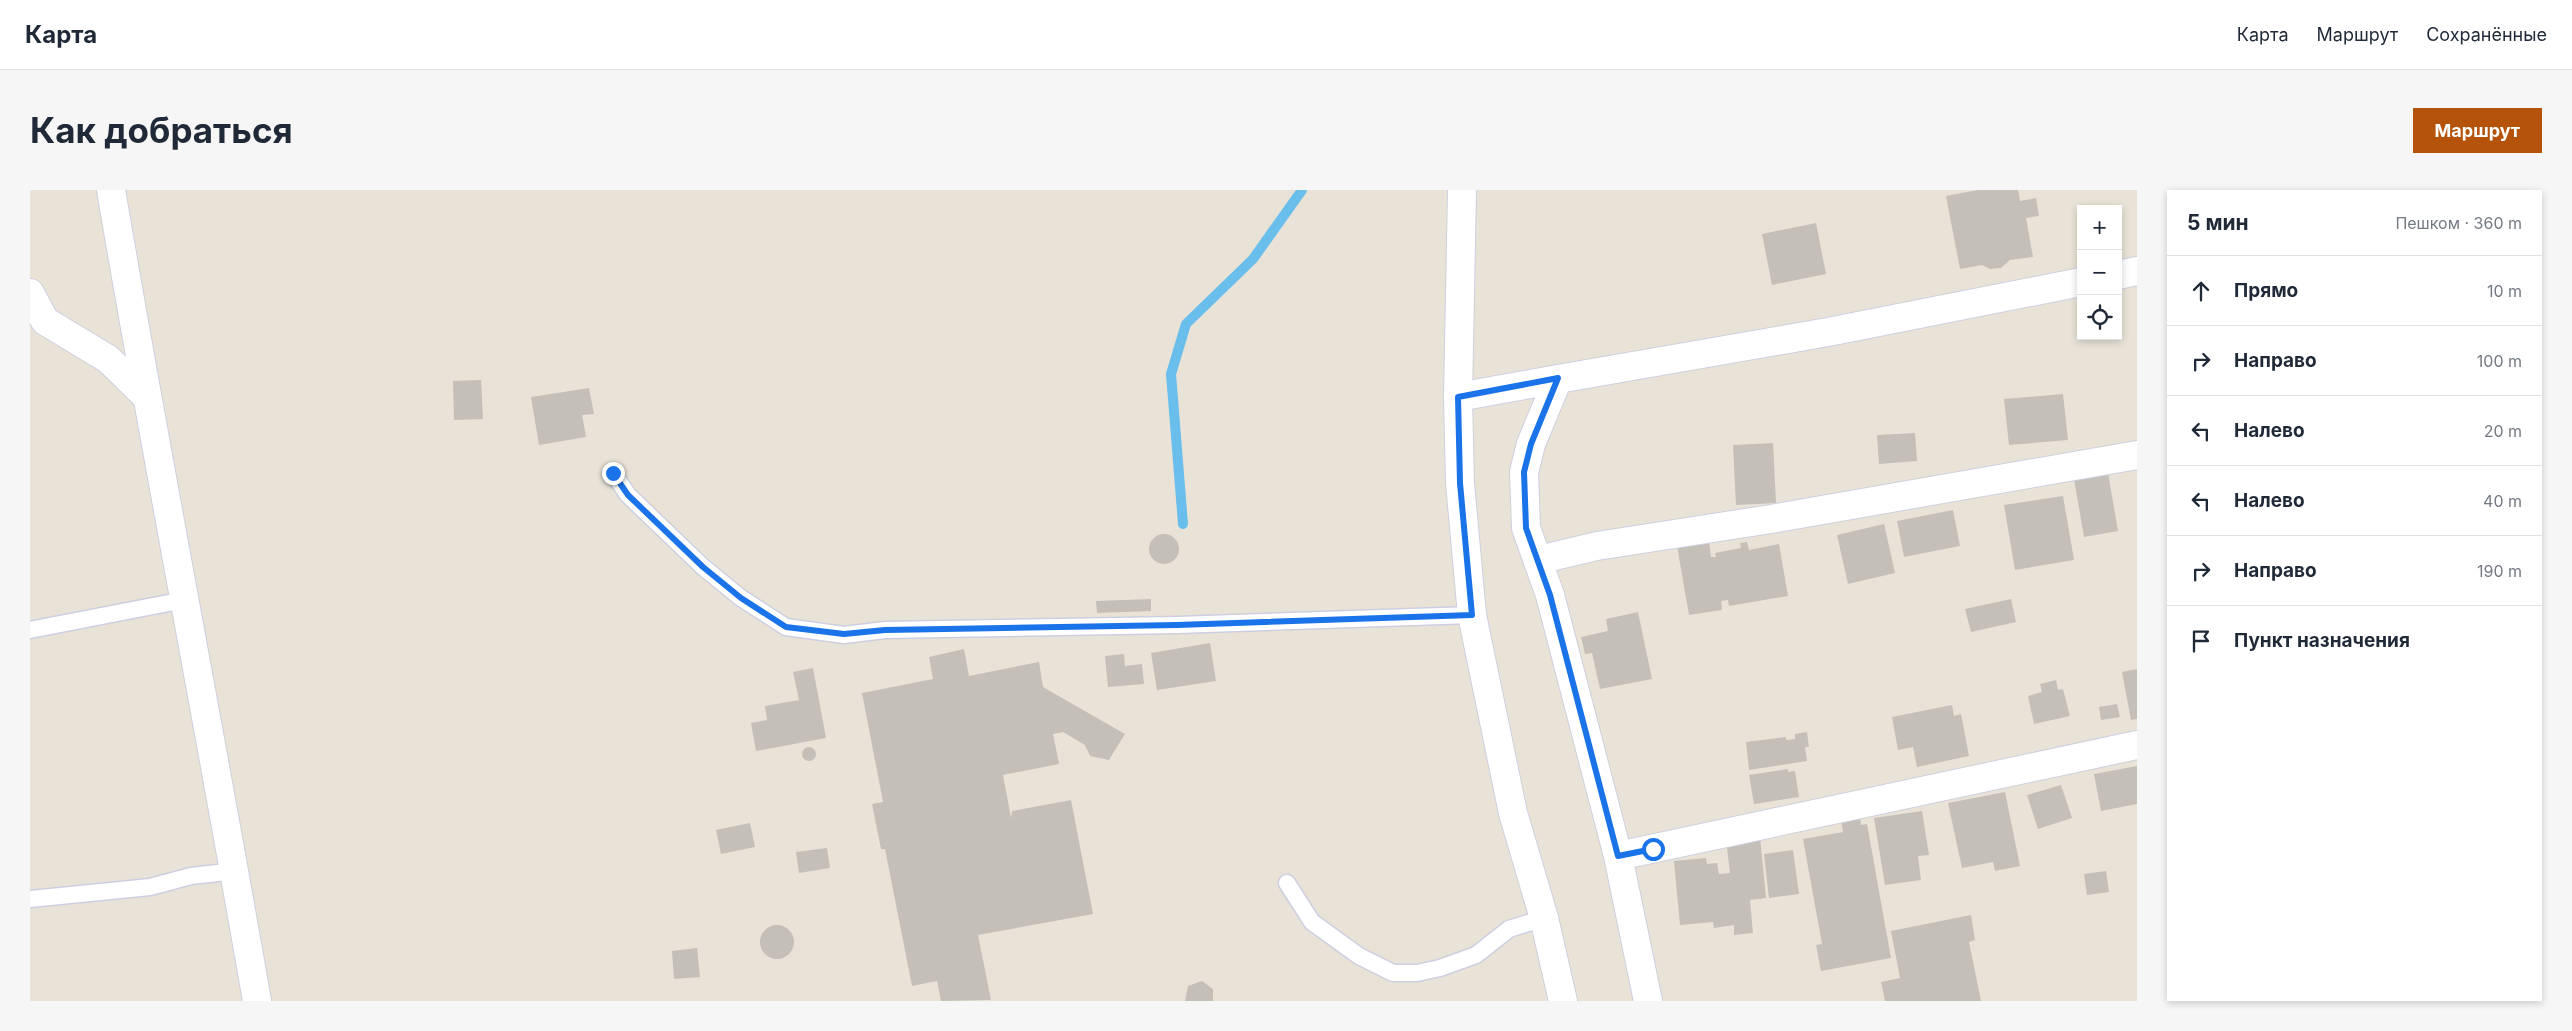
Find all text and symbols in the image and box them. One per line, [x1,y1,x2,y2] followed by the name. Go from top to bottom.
[25,20,97,49] text: Карта
[2237,24,2289,45] text: Карта
[2317,24,2398,45] text: Маршрут
[2426,24,2547,45] text: Сохранённые
[2413,108,2542,153] button: Маршрут
[30,109,293,151] text: Как добраться
[2077,205,2122,340] map controls
[2077,205,2122,250] button: +
[2187,210,2249,235] text: 5 мин
[2395,213,2522,233] text: Пешком · 360 m
[2077,250,2122,295] button: −
[2187,277,2215,305] icon: ahead
[2234,279,2298,302] text: Прямо
[2487,281,2522,301] text: 10 m
[2077,295,2122,340] button: locate
[2187,347,2215,375] icon: right
[2234,349,2317,372] text: Направо
[2477,351,2522,371] text: 100 m
[2187,417,2215,445] icon: left
[2234,419,2305,442] text: Налево
[2484,421,2522,441] text: 20 m
[602,462,625,485] route end
[2187,487,2215,515] icon: left
[2234,489,2305,512] text: Налево
[2483,491,2522,511] text: 40 m
[2187,557,2215,585] icon: right
[2234,559,2317,582] text: Направо
[2477,561,2522,581] text: 190 m
[2187,627,2215,655] icon: arrive
[2234,629,2410,652] text: Пункт назначения
[1642,838,1665,861] route start

